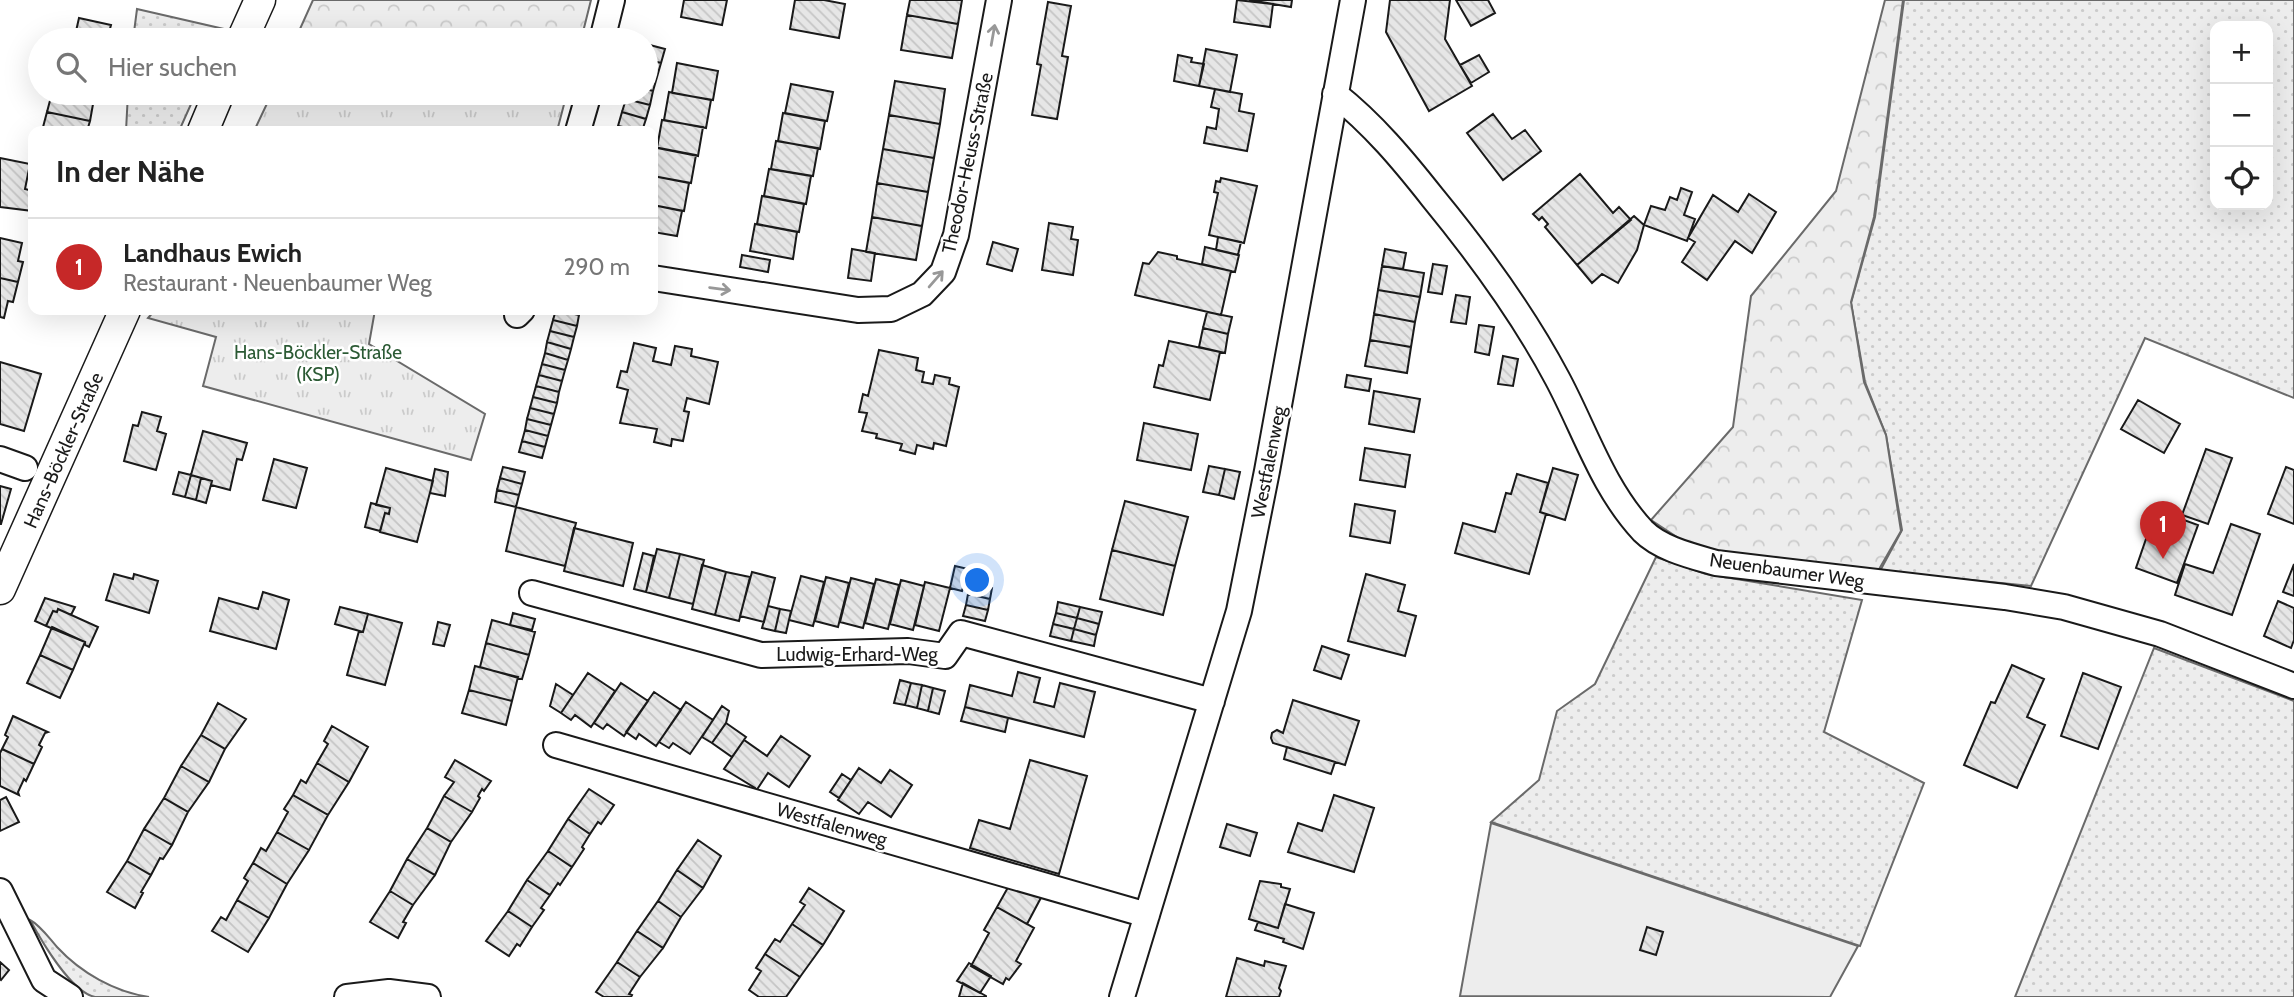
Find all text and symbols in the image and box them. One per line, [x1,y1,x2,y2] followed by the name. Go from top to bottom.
[2210,21,2273,210] map controls
[2210,21,2273,84] button: +
[986,24,1000,47] one-way arrow
[28,28,658,105] search box
[52,48,90,86] icon: search
[108,51,237,83] text: Hier suchen
[937,70,998,256] street label: Theodor-Heuss-Straße
[2210,84,2273,147] button: −
[2210,147,2273,210] button: locate
[56,153,205,190] text: In der Nähe
[123,237,302,269] text: Landhaus Ewich
[75,253,83,281] text: 1
[563,253,630,281] text: 290 m
[123,269,432,297] text: Restaurant · Neuenbaumer Weg
[928,270,944,288] one-way arrow
[708,283,731,296] one-way arrow
[234,341,402,386] park label: Hans-Böckler-Straße (KSP)
[19,368,108,532] street label: Hans-Böckler-Straße
[1246,403,1291,520] street label: Westfalenweg
[2140,501,2186,559] pin: 1
[1708,548,1866,593] street label: Neuenbaumer Weg
[960,563,994,597] your location
[776,643,938,666] street label: Ludwig-Erhard-Weg
[774,798,890,851] street label: Westfalenweg

